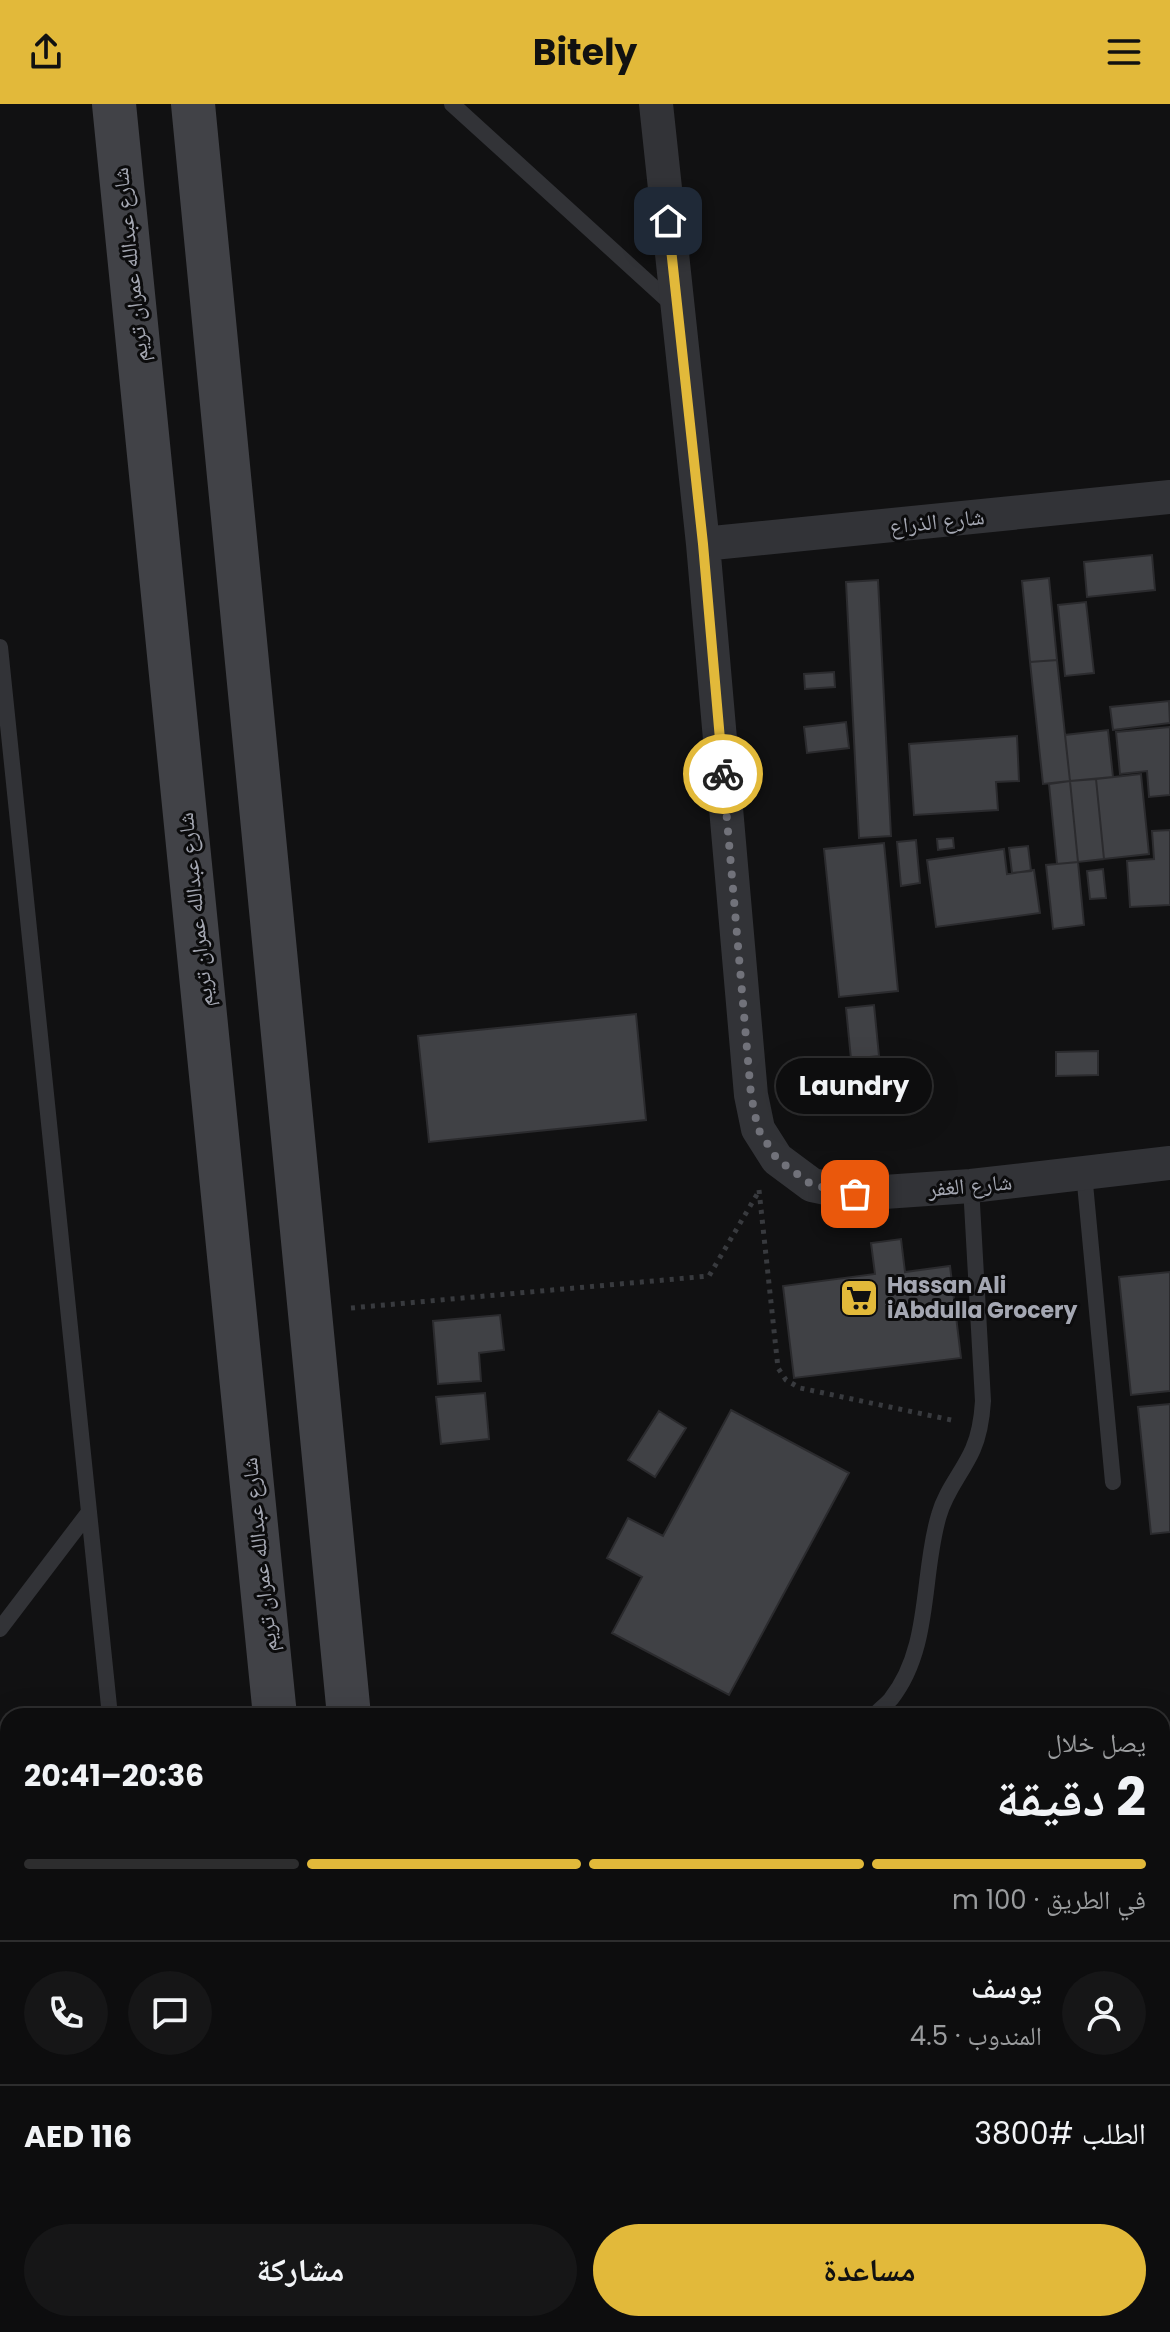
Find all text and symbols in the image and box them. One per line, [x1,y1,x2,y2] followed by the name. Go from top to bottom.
[533,27,637,78] text: Bitely
[24,30,68,74] icon: share
[1102,30,1146,74] icon: menu
[105,166,156,364] street label: شارع عبدالله عمران تريم
[634,187,702,255] pin
[646,199,690,243] icon: home
[888,501,986,542] street label: شارع الذراع
[683,734,763,814] courier
[701,752,745,796] icon: bike
[170,811,221,1009] street label: شارع عبدالله عمران تريم
[777,1058,933,1114] callout: Laundry
[799,1068,909,1104] text: Laundry
[821,1160,889,1228] pin
[926,1166,1013,1205] street label: شارع الغفر
[833,1172,877,1216] icon: bag
[887,1270,1077,1326] place label: Hassan Ali iAbdulla Grocery
[838,1277,880,1319] supermarket icon: Hassan Ali iAbdulla Grocery
[234,1456,285,1654] street label: شارع عبدالله عمران تريم
[1047,1725,1146,1761] text: يصل خلال
[24,1754,204,1797] text: 20:36–20:41
[996,1761,1146,1834] text: 2 دقيقة
[952,1882,1146,1918] text: في الطريق · 100 m
[971,1966,1042,2009] text: يوسف
[24,1971,108,2055] button: phone
[128,1971,212,2055] button: chat
[1062,1971,1146,2055] button: person
[910,2018,1042,2054] text: المندوب · 4.5
[974,2112,1146,2155] text: الطلب #3800
[24,2115,132,2158] text: AED 116
[24,2224,577,2316] button: مشاركة
[593,2224,1146,2316] button: مساعدة

